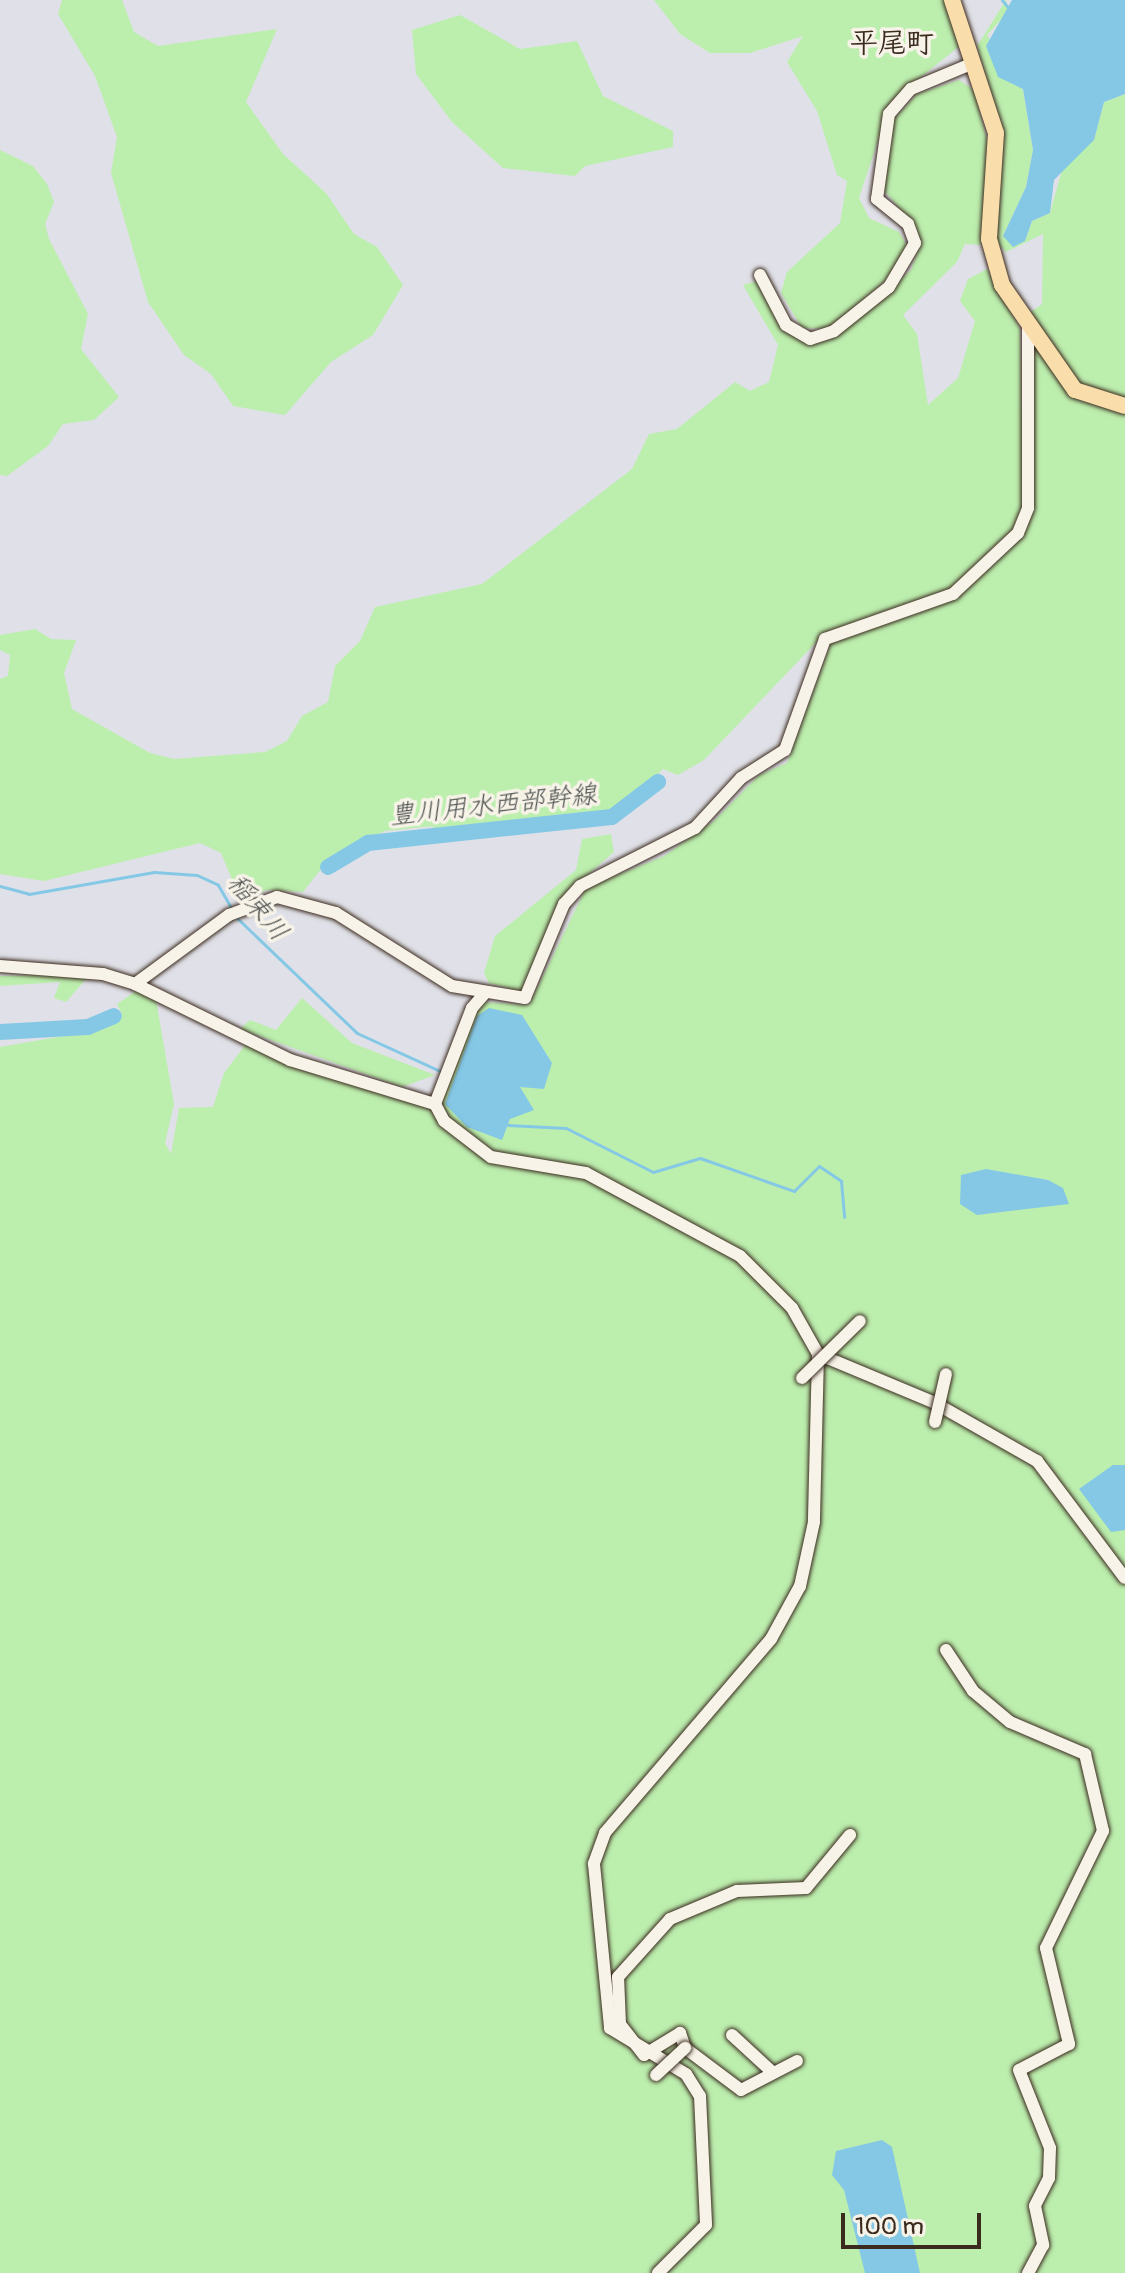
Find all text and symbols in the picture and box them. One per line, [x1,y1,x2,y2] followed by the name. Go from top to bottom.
[850,27,934,61] district label: 平尾町
[388,780,598,832] water label: 豊川用水西部幹線
[220,868,294,948] water label: 稲束川
[845,2197,985,2247] scale bar
[855,2212,924,2241] text: 100 m

